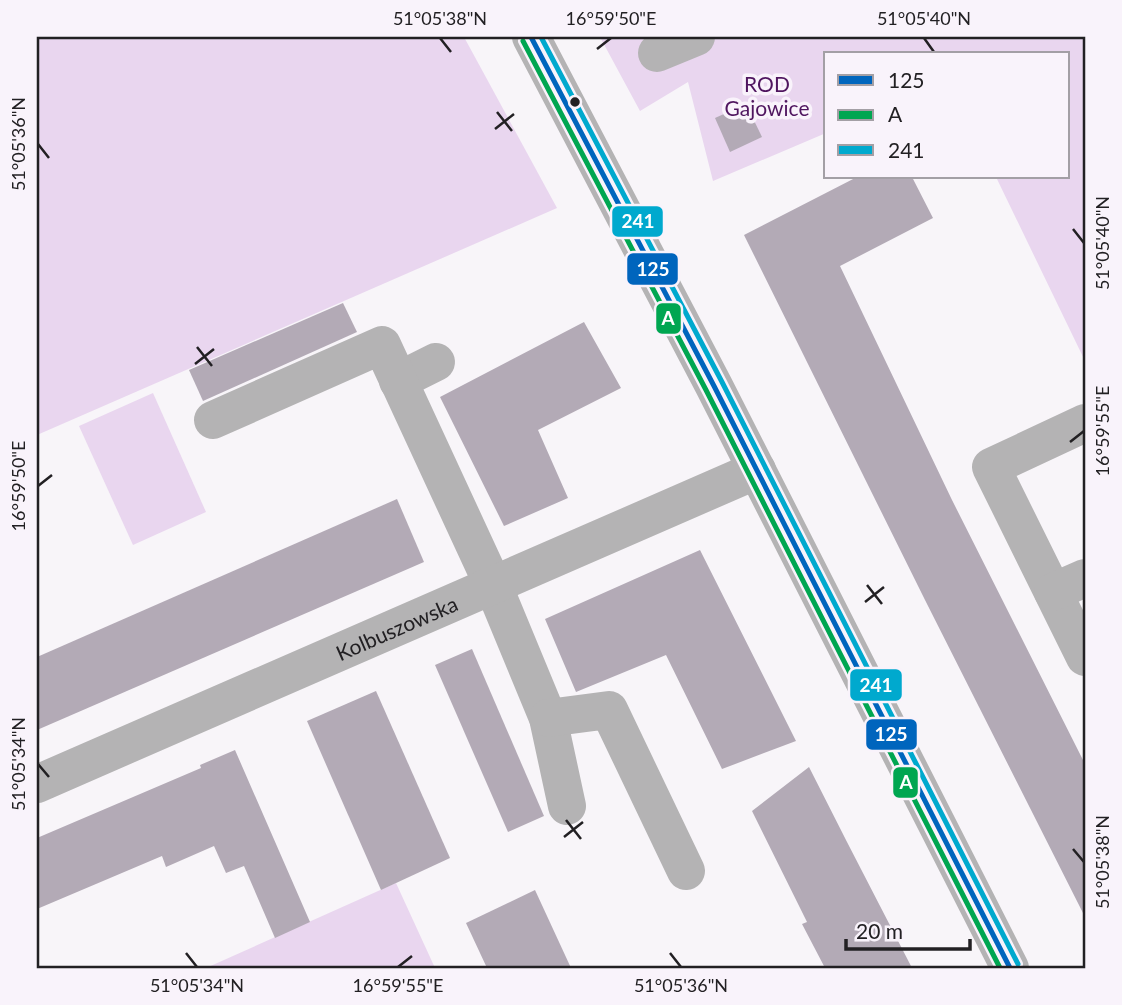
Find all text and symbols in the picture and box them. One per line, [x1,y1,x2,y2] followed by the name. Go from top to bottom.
[393,7,487,29] text: 51°05'38"N
[566,7,656,29] text: 16°59'50"E
[877,7,971,29] text: 51°05'40"N
[824,52,1070,178] legend
[888,67,925,92] text: 125
[725,71,809,120] park label: ROD Gajowice
[568,95,582,109] unlabelled marker
[7,97,29,191] text: 51°05'36"N
[888,101,903,126] text: A
[888,137,925,162] text: 241
[1091,196,1113,290] text: 51°05'40"N
[611,205,664,238] line badge: 241
[621,209,655,232] text: 241
[626,252,679,286] line badge: 125
[636,257,670,280] text: 125
[655,302,682,335] line badge: A
[660,306,675,329] text: A
[1091,386,1113,476] text: 16°59'55"E
[7,441,29,531] text: 16°59'50"E
[332,590,461,665] street label: Kolbuszowska
[849,668,903,702] line badge: 241
[859,673,893,696] text: 241
[7,717,29,811] text: 51°05'34"N
[865,718,918,751] line badge: 125
[874,722,908,745] text: 125
[892,766,919,799] line badge: A
[898,770,913,793] text: A
[1091,815,1113,909] text: 51°05'38"N
[846,907,970,951] scale bar
[856,918,903,943] text: 20 m
[150,974,244,996] text: 51°05'34"N
[353,974,443,996] text: 16°59'55"E
[634,974,728,996] text: 51°05'36"N

